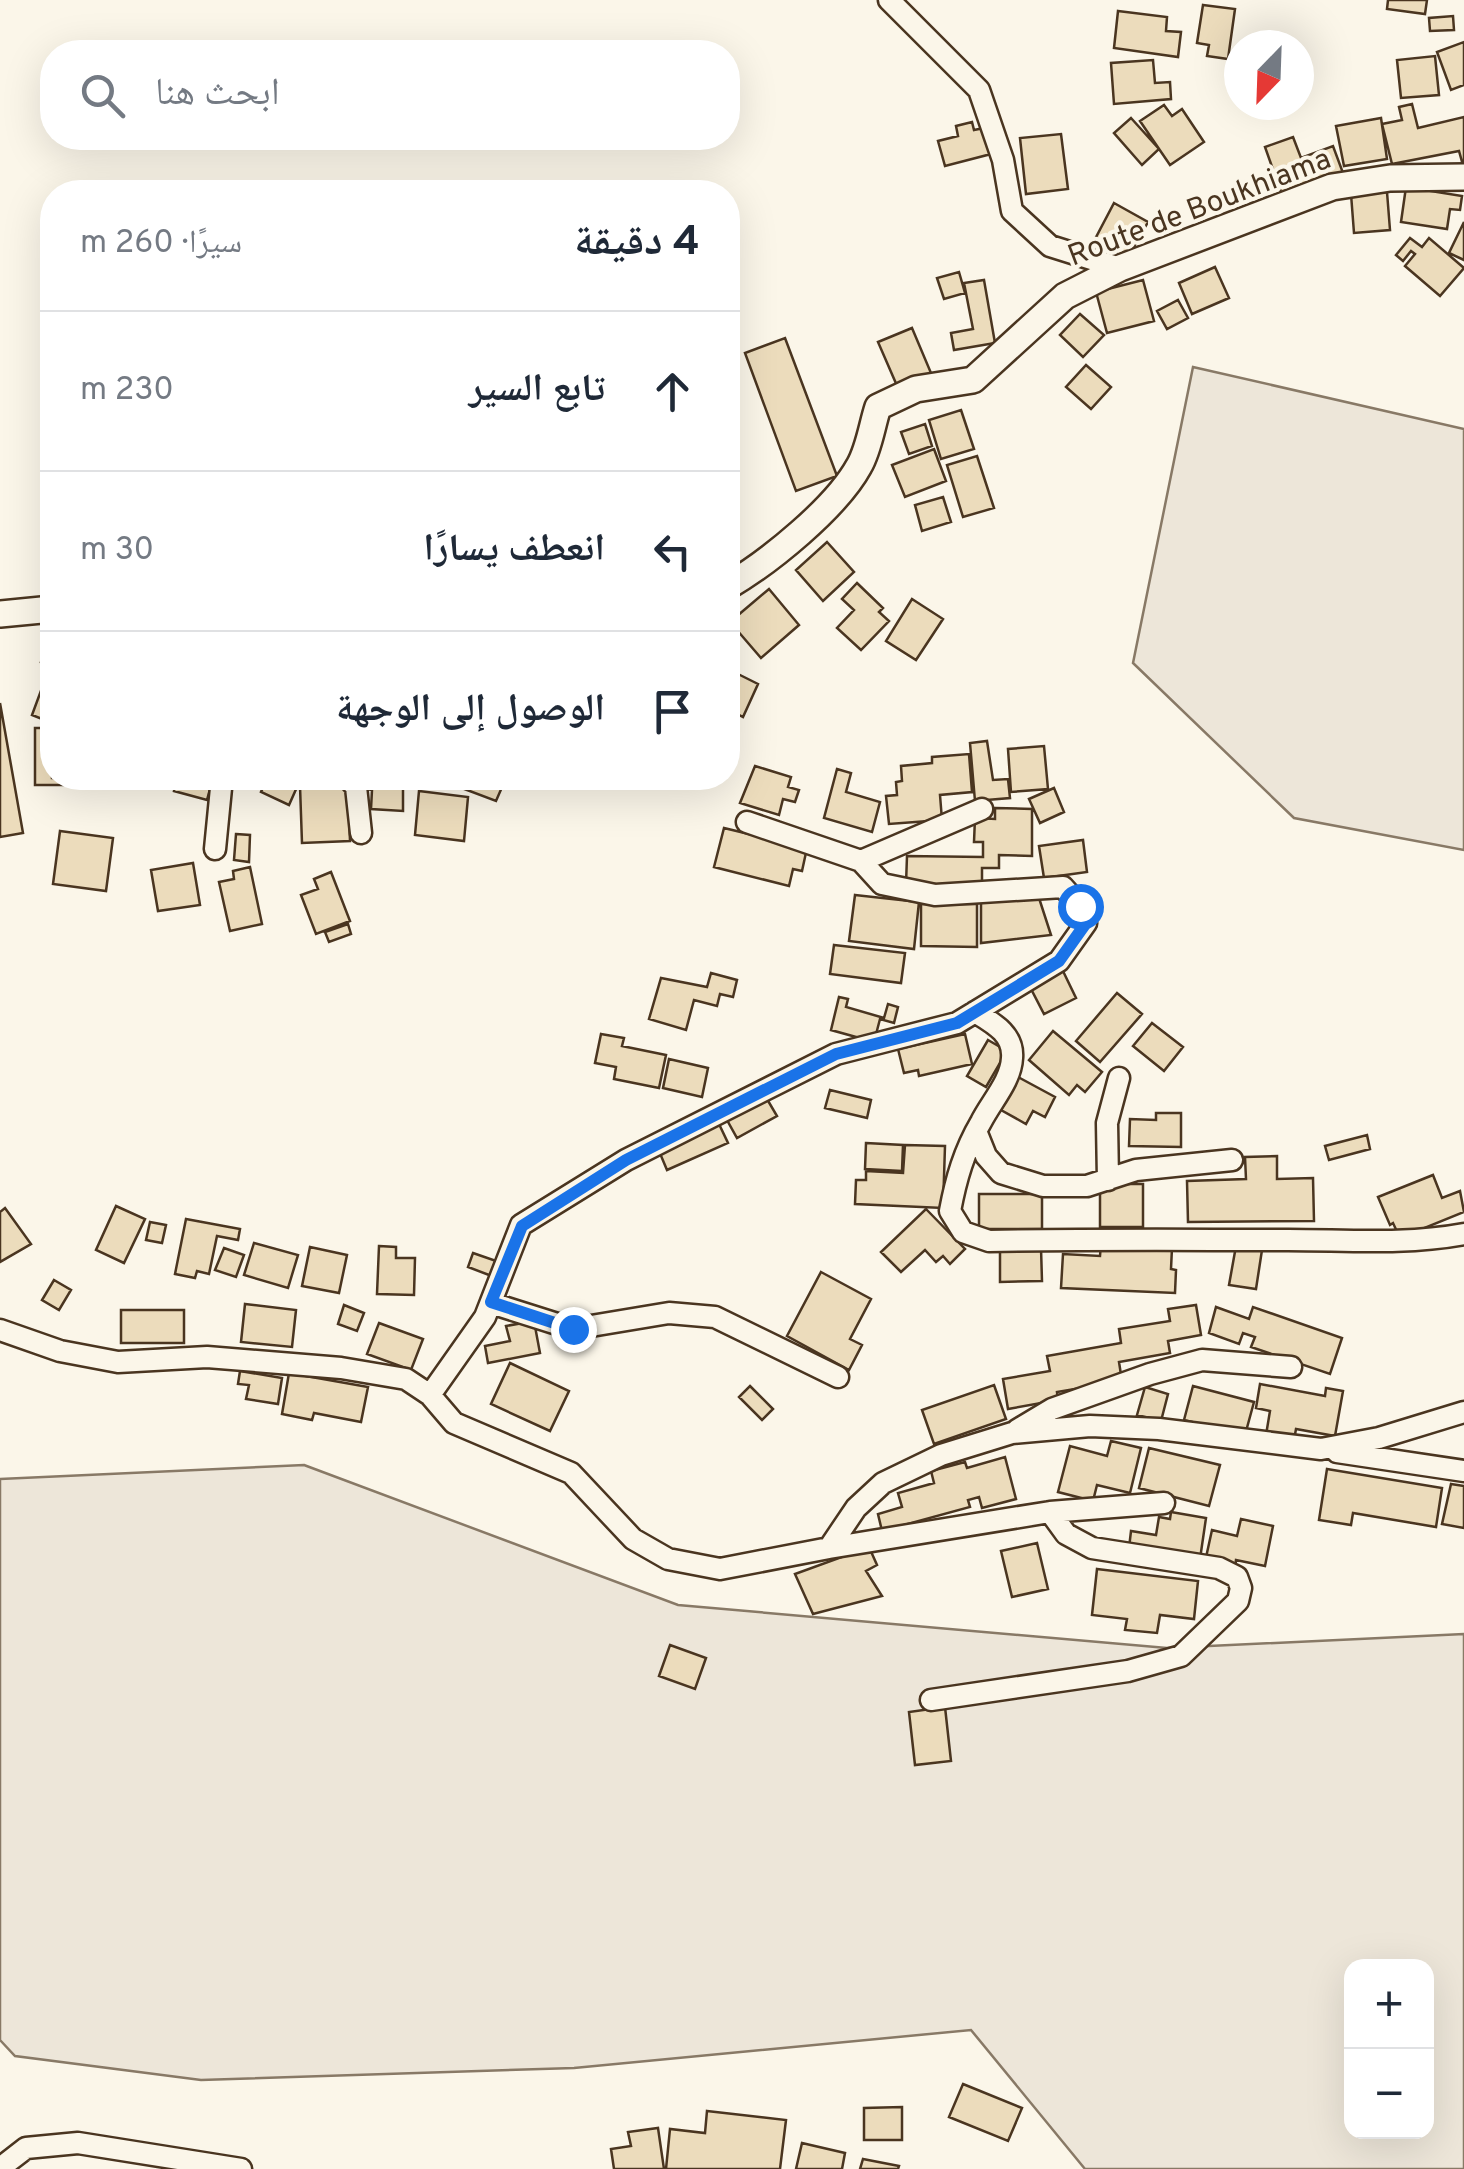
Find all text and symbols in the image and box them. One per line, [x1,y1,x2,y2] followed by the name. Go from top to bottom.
[1224,30,1314,120] north arrow
[40,40,740,150] search box
[75,68,130,123] icon: search
[155,70,280,119] text: ابحث هنا
[1063,142,1337,276] street label: Route de Boukhiama
[574,217,700,270] text: 4 دقيقة
[80,224,242,264] text: سيرًا · 260 m
[645,364,700,419] icon: ahead
[469,366,605,415] text: تابع السير
[80,371,174,411] text: 230 m
[645,524,700,579] icon: left
[423,526,605,575] text: انعطف يسارًا
[80,531,154,571] text: 30 m
[645,684,700,739] icon: arrive
[336,686,605,735] text: الوصول إلى الوجهة
[1058,884,1104,930] route start
[551,1307,597,1353] route end
[1344,1959,1434,2139] map controls
[1344,1959,1434,2049] button: +
[1344,2049,1434,2139] button: −

